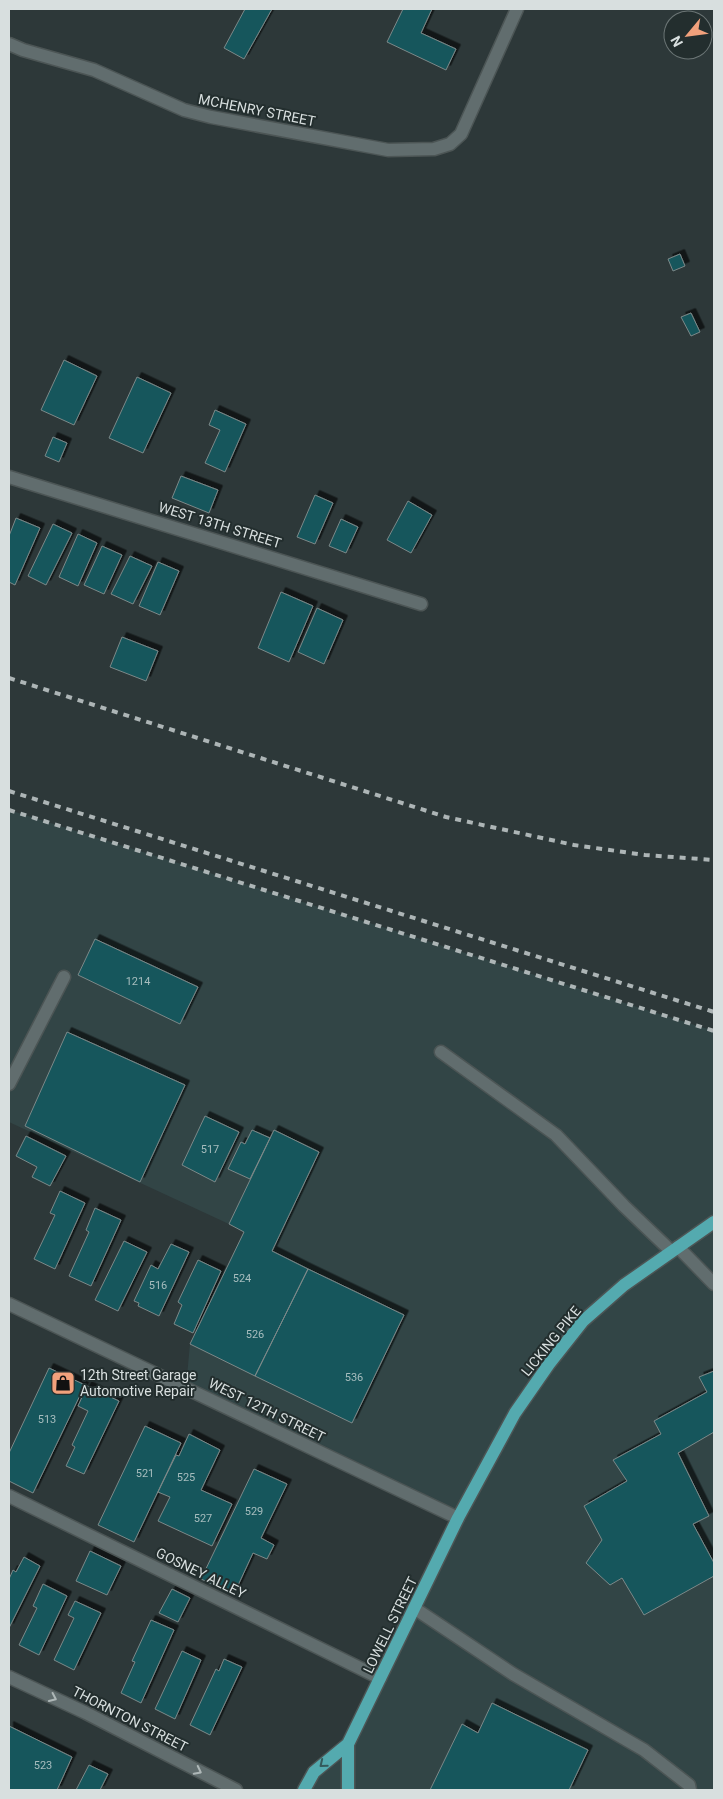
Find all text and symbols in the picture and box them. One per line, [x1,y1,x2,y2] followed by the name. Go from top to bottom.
[663,10,713,60] north arrow
[667,33,686,50] text: N
[197,91,318,129] street label: MCHENRY STREET
[157,499,284,551] street label: WEST 13TH STREET
[126,975,150,988] house number: 1214
[201,1143,219,1156] house number: 517
[233,1272,251,1285] house number: 524
[149,1279,167,1292] house number: 516
[518,1303,584,1379] street label: LICKING PIKE
[246,1328,264,1341] house number: 526
[80,1367,196,1399] place label: 12th Street Garage Automotive Repair
[50,1370,76,1396] shop icon: 12th Street Garage Automotive Repair
[345,1371,363,1384] house number: 536
[206,1375,328,1445] street label: WEST 12TH STREET
[38,1413,56,1426] house number: 513
[136,1467,154,1480] house number: 521
[177,1471,195,1484] house number: 525
[245,1505,263,1518] house number: 529
[194,1512,212,1525] house number: 527
[154,1544,249,1602] street label: GOSNEY ALLEY
[360,1574,421,1676] street label: LOWELL STREET
[70,1683,191,1755] street label: THORNTON STREET
[48,1691,57,1702] one-way arrow
[34,1759,52,1772] house number: 523
[320,1759,329,1767] one-way arrow
[193,1765,202,1775] one-way arrow

